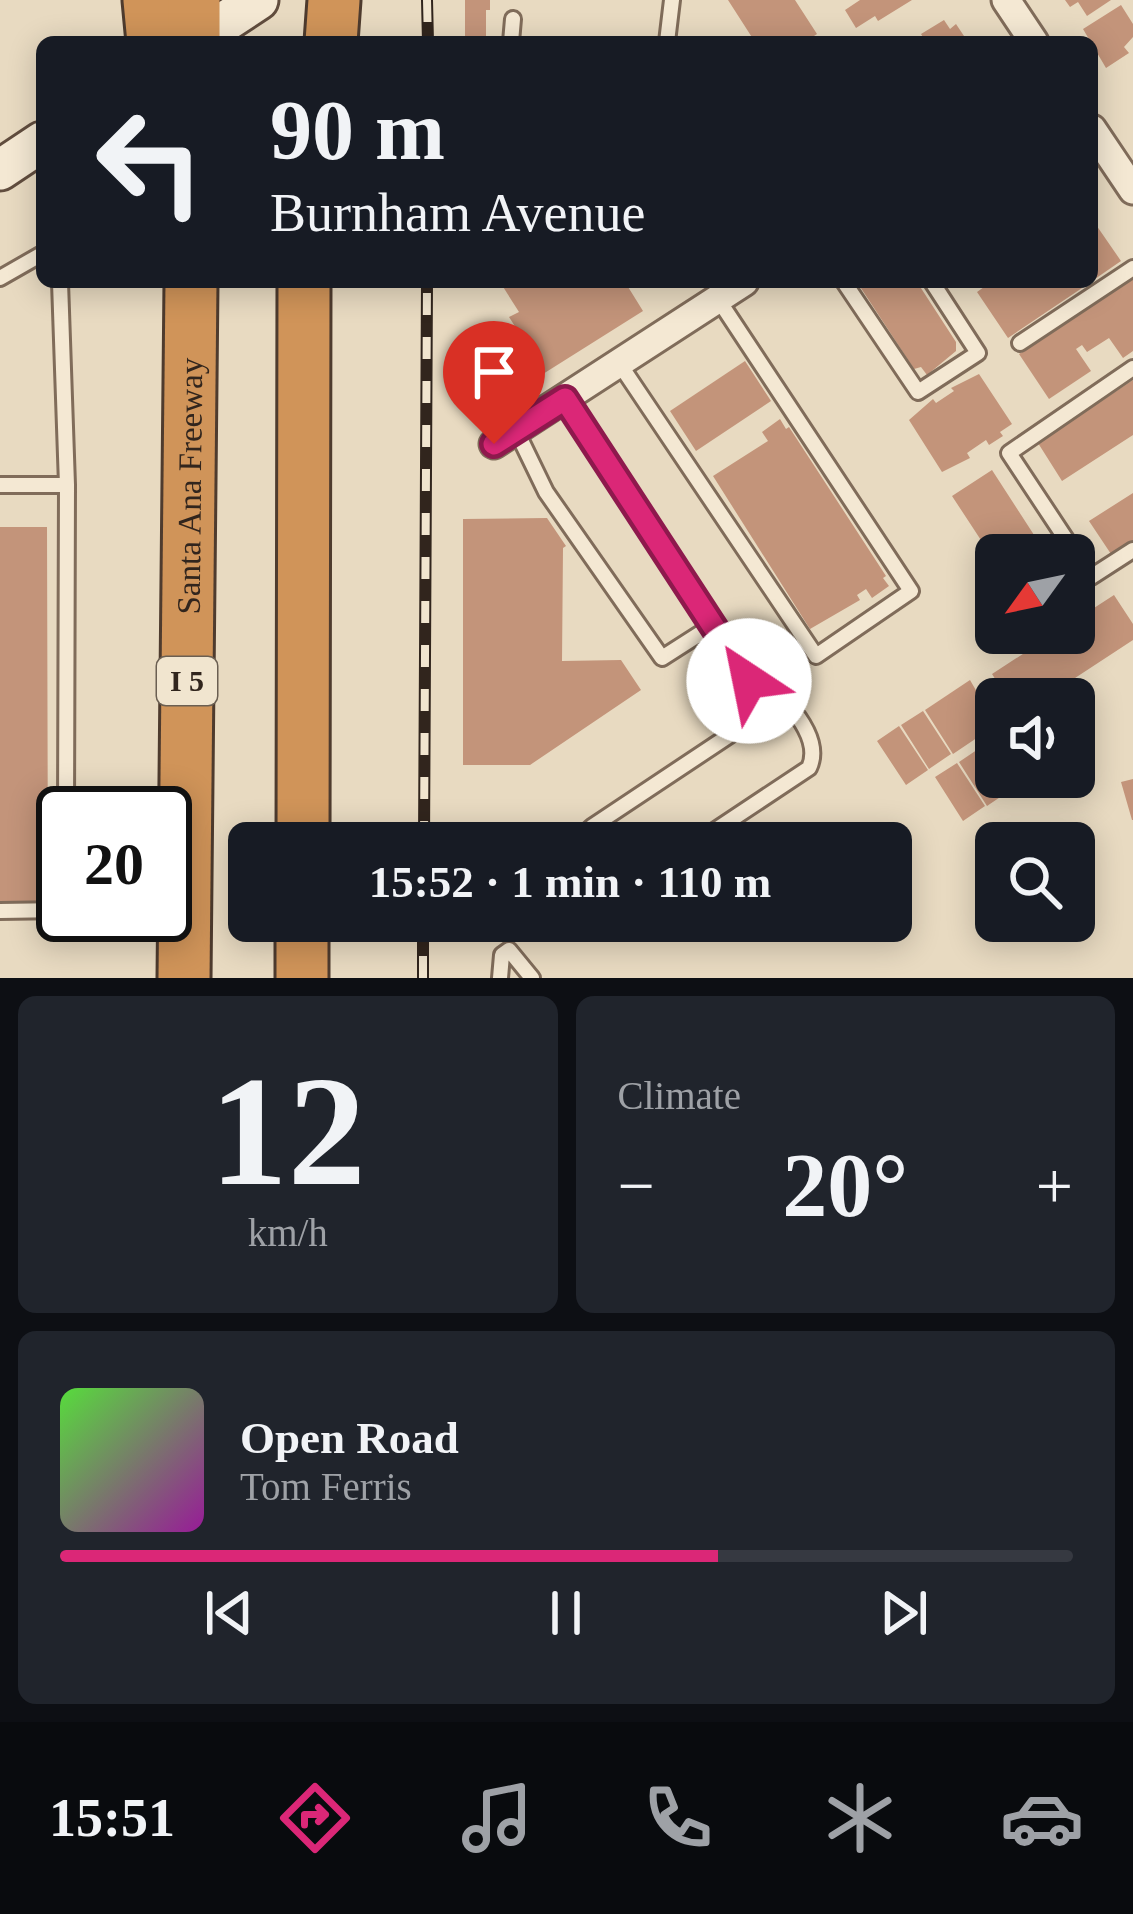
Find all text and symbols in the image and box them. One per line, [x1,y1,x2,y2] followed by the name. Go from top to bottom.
[72,84,228,240] icon: left
[270,84,445,177] text: 90 m
[270,183,645,243] text: Burnham Avenue
[443,321,545,444] pin
[461,339,527,405] icon: arrive
[171,357,209,615] street label: Santa Ana Freeway
[975,534,1095,654] north arrow
[975,534,1095,942] map controls
[686,618,812,744] position arrow
[157,657,217,705] road number: I 5
[975,678,1095,798] button: sound
[36,786,192,942] speed limit sign: 20
[975,822,1095,942] button: search
[369,857,771,907] text: 15:52 · 1 min · 110 m
[210,1045,366,1218] text: 12
[618,1074,741,1117] text: Climate
[782,1136,908,1235] text: 20°
[618,1149,655,1222] text: −
[1036,1149,1073,1222] text: +
[248,1211,328,1254] text: km/h
[240,1413,459,1463] text: Open Road
[240,1465,412,1508] text: Tom Ferris
[196,1580,262,1646] icon: previous
[533,1580,599,1646] icon: pause
[871,1580,937,1646] icon: next
[273,1776,357,1860] icon: directions
[455,1776,539,1860] icon: music
[636,1776,720,1860] icon: phone
[818,1776,902,1860] icon: climate
[1000,1776,1084,1860] icon: car
[49,1788,175,1848] text: 15:51

